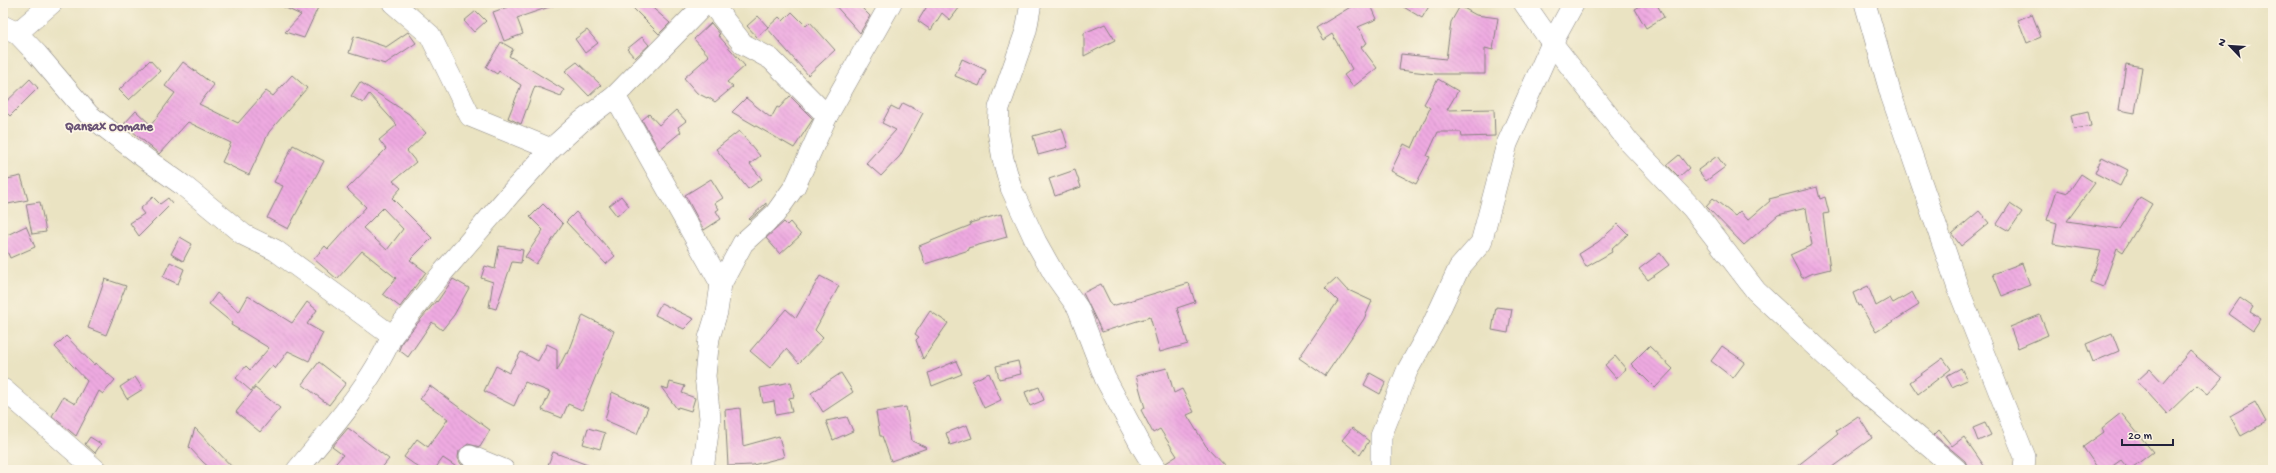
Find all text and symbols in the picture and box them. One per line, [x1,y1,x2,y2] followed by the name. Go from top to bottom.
[2210,26,2250,66] north arrow
[2216,37,2230,48] text: N
[65,120,154,135] district label: Qansax Oomane
[2122,421,2173,447] scale bar
[2128,430,2153,444] text: 20 m

